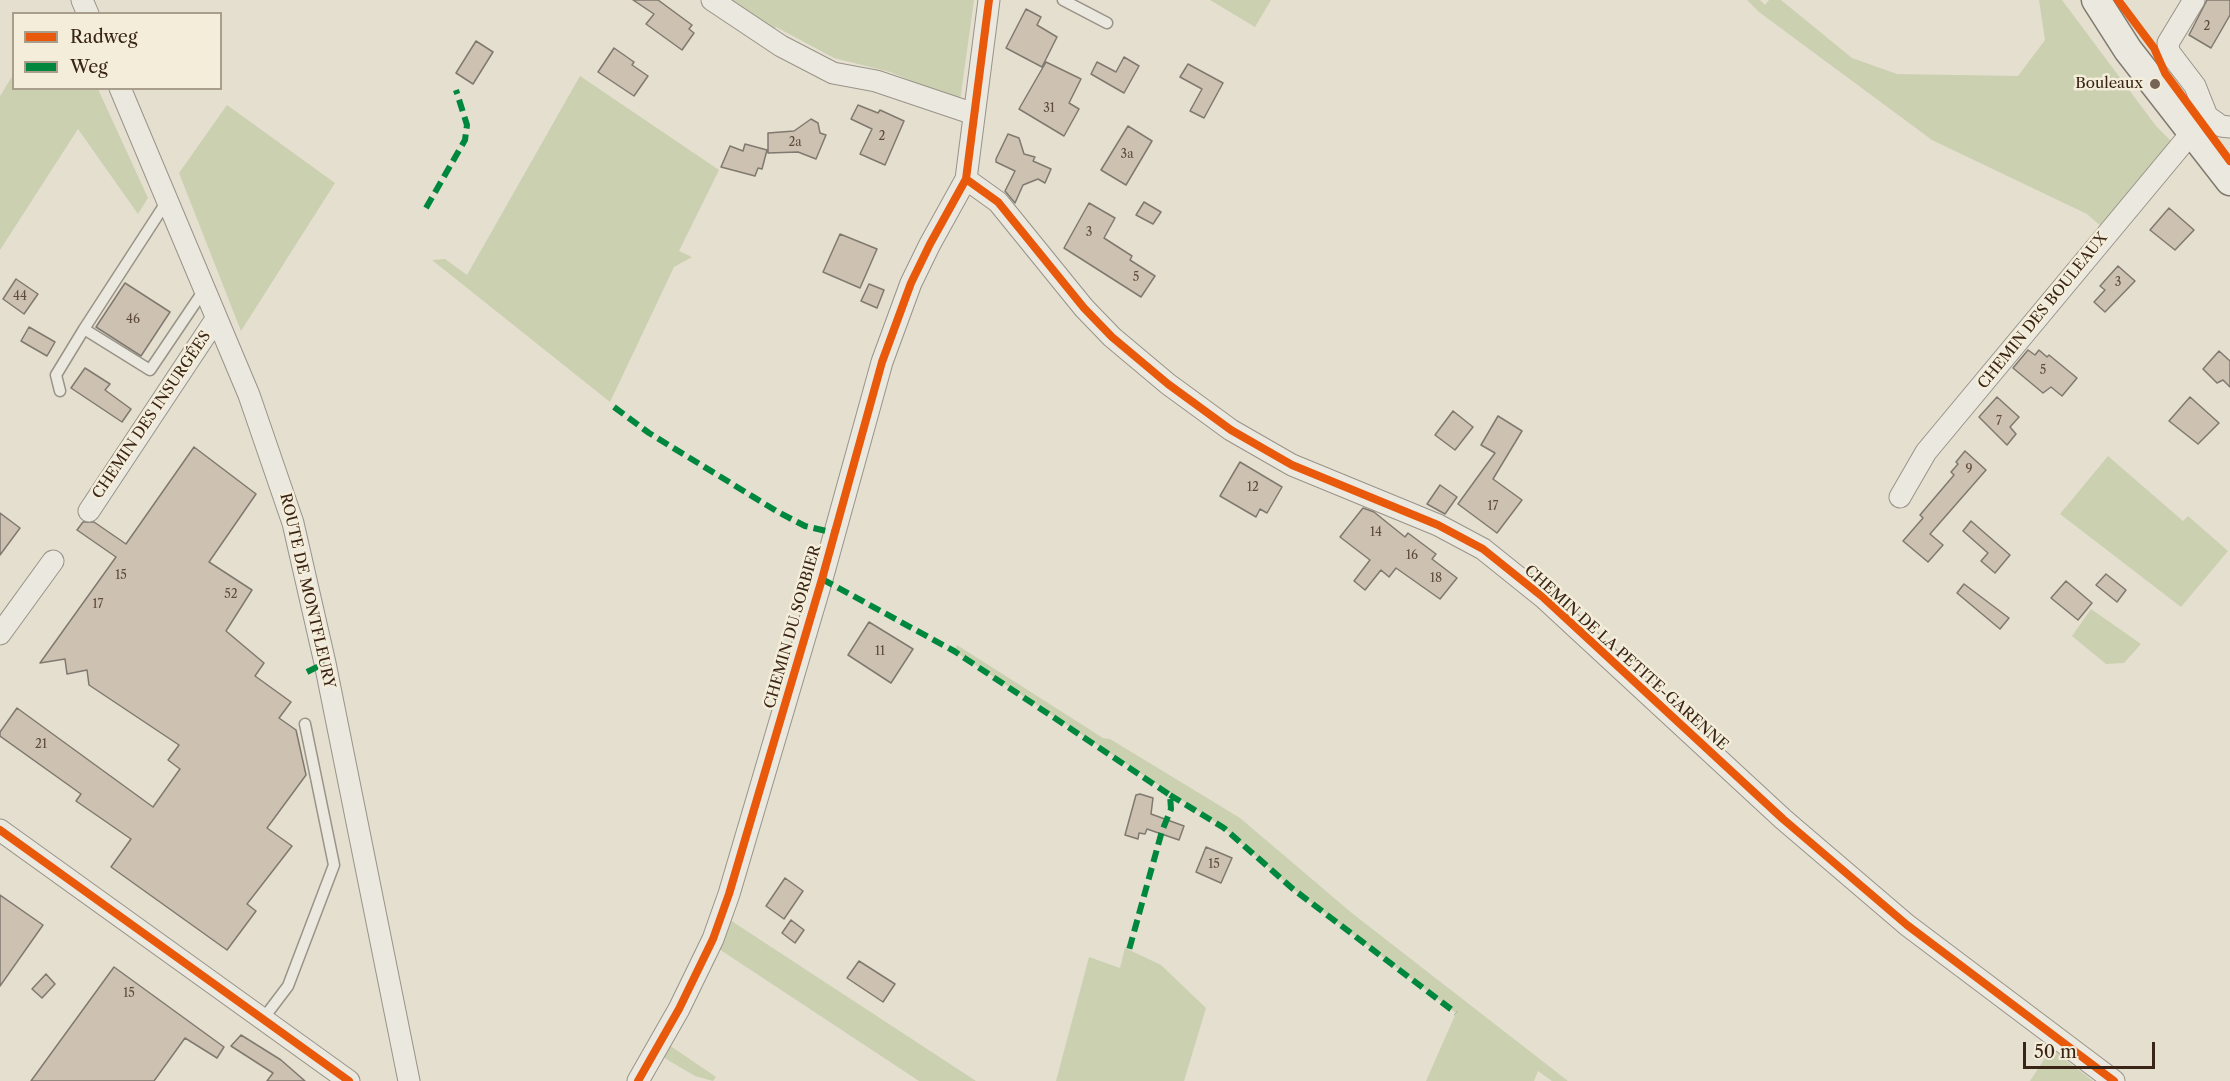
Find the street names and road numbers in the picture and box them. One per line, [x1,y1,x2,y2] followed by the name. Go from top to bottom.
[1974,229,2112,393] street label: CHEMIN DES BOULEAUX
[89,328,215,502] street label: CHEMIN DES INSURGÉES
[276,492,338,690] street label: ROUTE DE MONTFLEURY
[761,543,825,711] street label: CHEMIN DU SORBIER
[1520,562,1732,754] street label: CHEMIN DE LA PETITE-GARENNE

